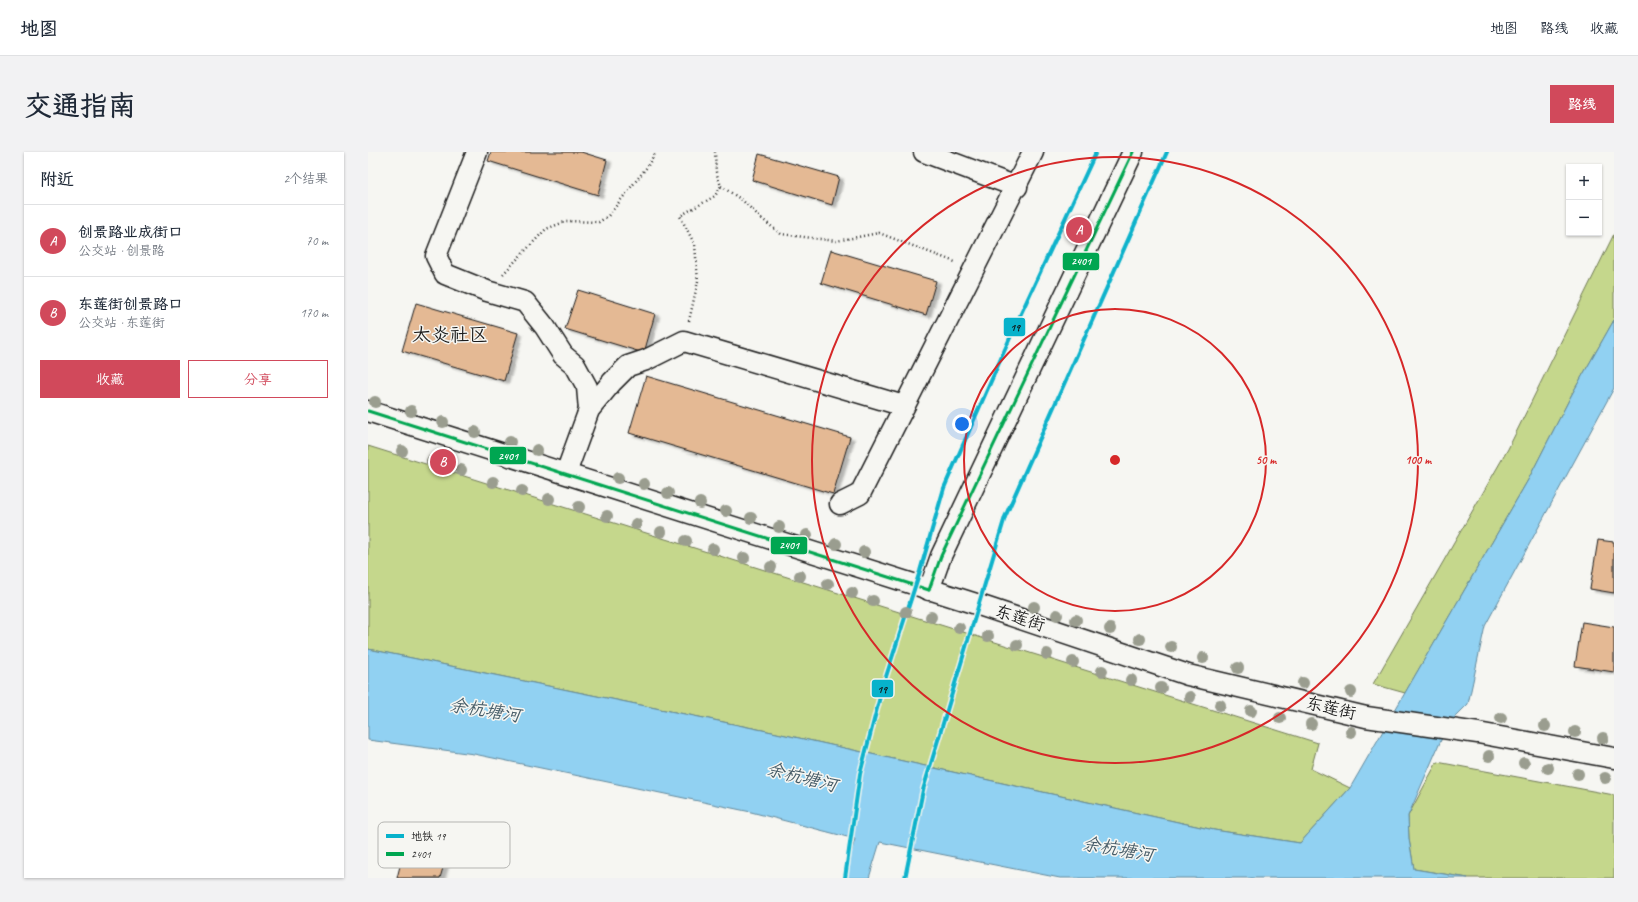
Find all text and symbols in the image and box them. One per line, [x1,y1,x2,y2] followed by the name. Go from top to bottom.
[20,17,58,41] text: 地图
[1490,20,1518,37] text: 地图
[1540,20,1568,37] text: 路线
[1590,20,1618,37] text: 收藏
[1550,85,1614,123] button: 路线
[24,88,136,123] text: 交通指南
[1566,164,1602,236] map controls
[1566,164,1602,200] button: +
[40,169,74,190] text: 附近
[283,171,328,187] text: 2个结果
[1566,200,1602,236] button: −
[1066,215,1092,245] pin: A
[78,223,183,242] text: 创景路业成街口
[50,233,56,249] text: A
[306,233,328,249] text: 70 m
[78,243,165,259] text: 公交站 · 创景路
[1062,252,1100,271] line badge: 2401
[1071,254,1092,268] text: 2401
[78,295,183,314] text: 东莲街创景路口
[50,305,56,321] text: B
[300,305,328,321] text: 170 m
[78,315,165,331] text: 公交站 · 东莲街
[1003,317,1026,337] line badge: 19
[1010,320,1021,334] text: 19
[412,323,488,347] district label: 太炎社区
[40,360,180,398] button: 收藏
[188,360,328,398] button: 分享
[952,414,972,434] your location
[489,446,527,465] line badge: 2401
[430,447,456,477] pin: B
[498,449,519,463] text: 2401
[1256,452,1277,468] text: 50 m
[1405,452,1432,468] text: 100 m
[1108,453,1122,467] centre of rings
[770,536,808,555] line badge: 2401
[779,538,800,552] text: 2401
[993,600,1047,636] street label: 东莲街
[871,679,894,698] line badge: 19
[877,682,888,696] text: 19
[1304,692,1358,724] street label: 东莲街
[448,694,525,727] water label: 余杭塘河
[764,758,843,797] water label: 余杭塘河
[378,822,510,868] legend
[411,829,447,843] text: 地铁 19
[1081,832,1158,867] water label: 余杭塘河
[411,847,432,861] text: 2401

